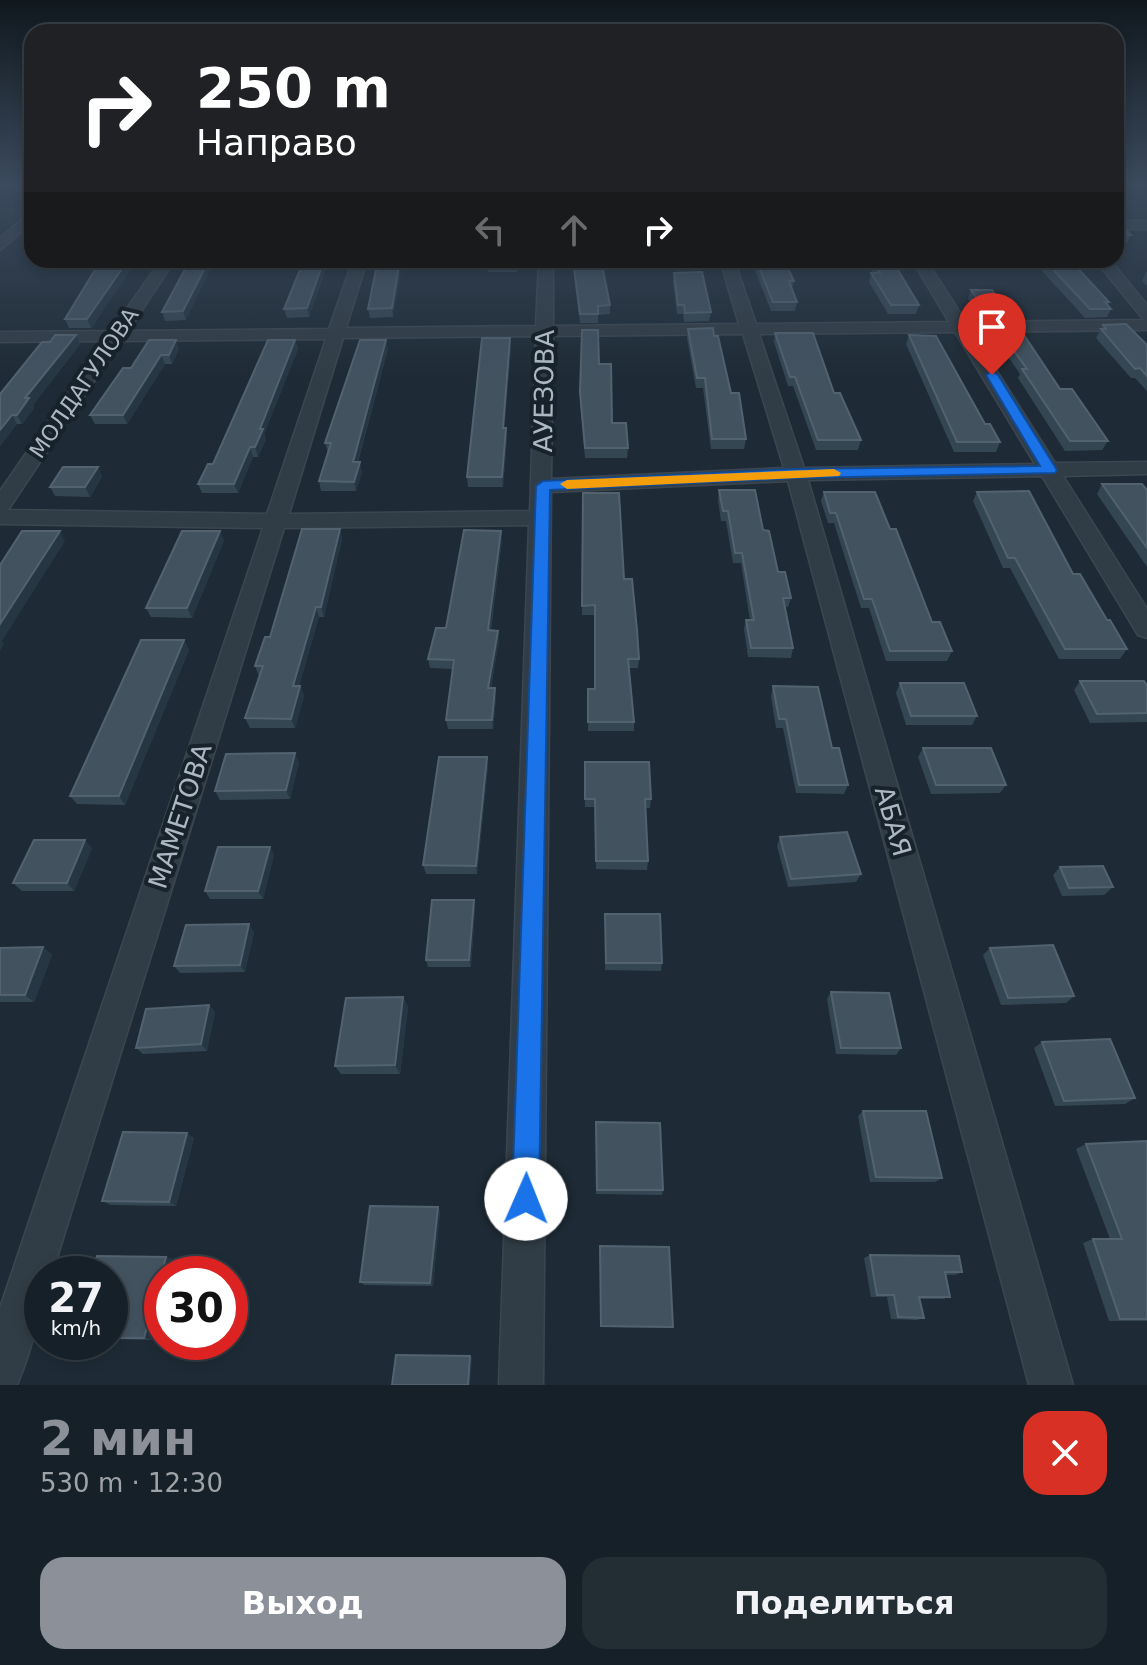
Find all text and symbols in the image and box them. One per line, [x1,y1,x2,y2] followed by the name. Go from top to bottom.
[196,55,391,120] text: 250 m
[64,56,168,160] icon: right
[196,122,357,163] text: Направо
[468,208,512,252] icon: left
[552,208,596,252] icon: ahead
[636,208,680,252] icon: right
[958,293,1026,375] pin
[24,303,144,463] street label: МОЛДАГУЛОВА
[970,305,1014,349] icon: arrive
[528,329,560,453] street label: АУЕЗОВА
[142,739,218,892] street label: МАМЕТОВА
[869,783,917,859] street label: АБАЯ
[484,1157,568,1241] position arrow
[144,1256,248,1360] speed limit sign: 30
[48,1275,104,1321] text: 27
[51,1316,101,1340] text: km/h
[40,1410,196,1466] text: 2 мин
[1023,1411,1107,1495] button: close
[40,1468,223,1498] text: 530 m · 12:30
[40,1557,566,1649] button: Выход
[582,1557,1107,1649] button: Поделиться

